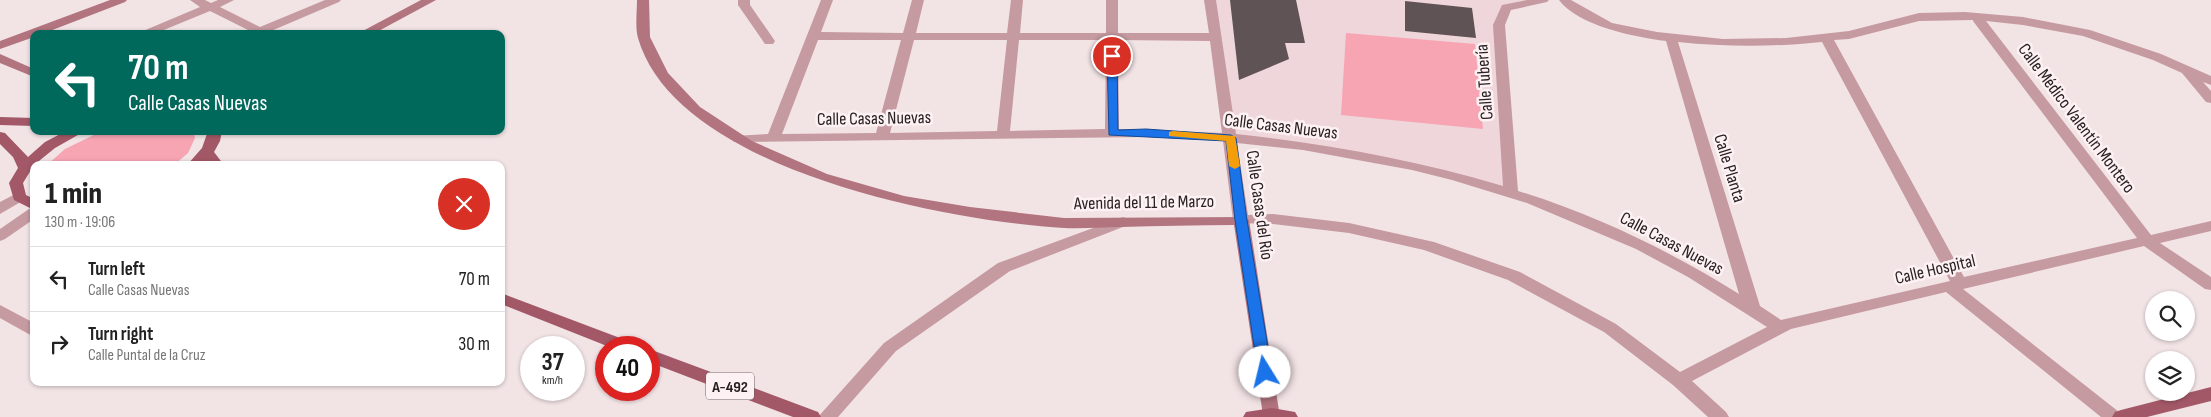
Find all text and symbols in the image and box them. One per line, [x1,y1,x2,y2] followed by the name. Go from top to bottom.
[1091,35,1133,77] pin
[2014,39,2140,197] street label: Calle Médico Valentín Montero
[1098,42,1126,70] icon: arrive
[1471,43,1498,121] street label: Calle Tubería
[128,47,188,90] text: 70 m
[45,50,110,115] icon: left
[128,90,267,117] text: Calle Casas Nuevas
[817,107,931,130] street label: Calle Casas Nuevas
[1223,109,1339,144] street label: Calle Casas Nuevas
[1709,132,1750,205] street label: Calle Planta
[1241,149,1278,261] street label: Calle Casas del Río
[45,176,102,212] text: 1 min
[438,178,490,230] button: close
[1073,191,1214,214] street label: Avenida del 11 de Marzo
[1616,207,1727,279] street label: Calle Casas Nuevas
[45,213,115,232] text: 130 m · 19:06
[1893,250,1977,289] street label: Calle Hospital
[88,258,145,281] text: Turn left
[45,265,73,293] icon: left
[459,268,490,291] text: 70 m
[88,281,189,300] text: Calle Casas Nuevas
[2145,291,2195,401] map controls
[2145,291,2195,341] button: search
[88,323,153,346] text: Turn right
[45,330,73,358] icon: right
[458,333,490,356] text: 30 m
[595,336,660,401] speed limit sign: 40
[1238,345,1290,397] position arrow
[88,346,206,365] text: Calle Puntal de la Cruz
[541,347,564,378] text: 37
[2145,351,2195,401] button: layers
[706,372,754,400] road number: A-492
[542,373,563,388] text: km/h

